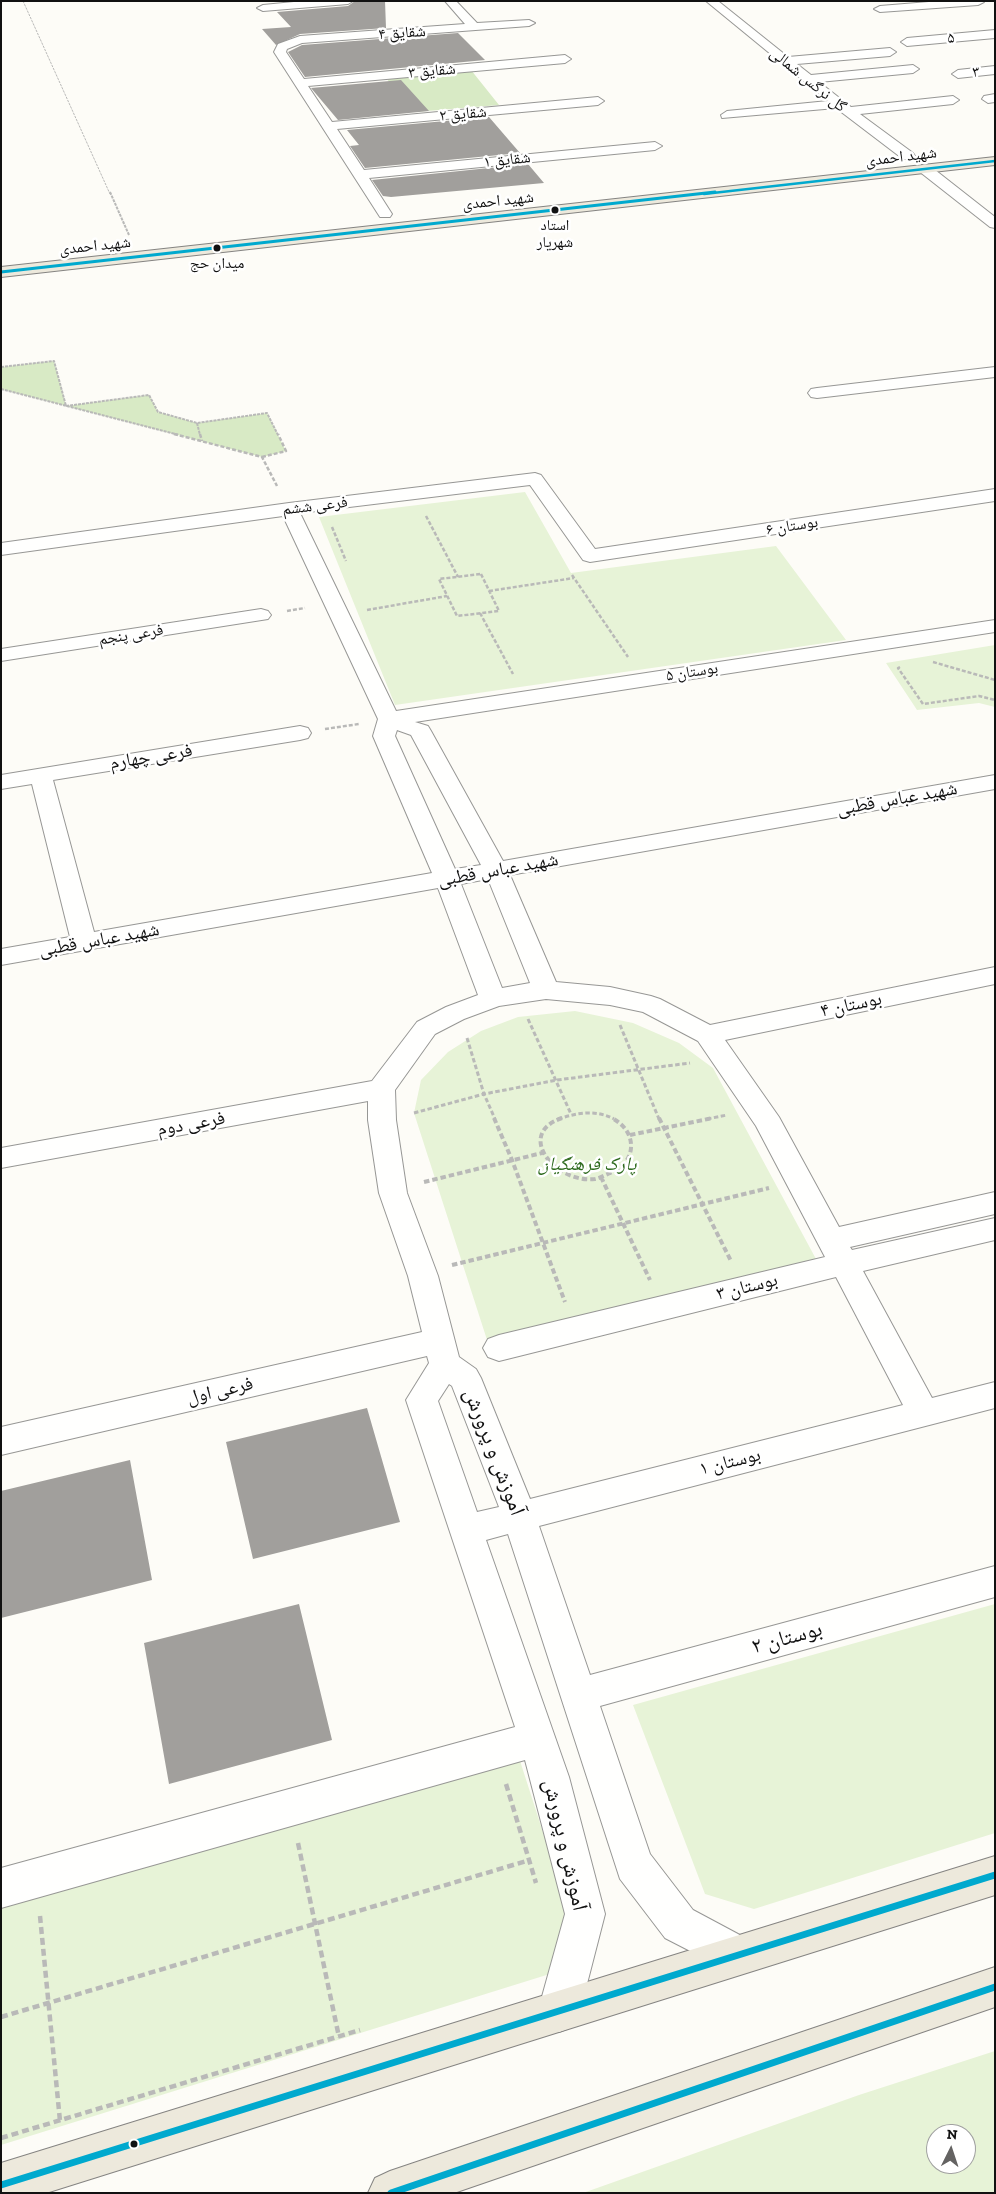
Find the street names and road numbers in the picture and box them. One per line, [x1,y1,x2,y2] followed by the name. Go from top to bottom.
[378,22,426,44] street label: شقایق ۴
[947,28,955,48] street label: ۵
[766,43,850,117] street label: گل نرگس شمالی
[408,59,456,83] street label: شقایق ۳
[972,62,980,82] street label: ۳
[439,102,487,126] street label: شقایق ۲
[864,143,938,171] street label: شهید احمدی
[482,148,532,172] street label: شقایق ۱
[461,188,535,214] street label: شهید احمدی
[58,233,132,259] street label: شهید احمدی
[281,492,349,520] street label: فرعی ششم
[765,512,819,540] street label: بوستان ۶
[97,620,165,650] street label: فرعی پنجم
[665,658,719,686] street label: بوستان ۵
[108,739,194,775] street label: فرعی چهارم
[835,777,959,821] street label: شهید عباس قطبی
[436,848,560,892] street label: شهید عباس قطبی
[37,918,161,962] street label: شهید عباس قطبی
[818,987,884,1023] street label: بوستان ۴
[155,1107,227,1141] street label: فرعی دوم
[714,1268,780,1306] street label: بوستان ۳
[185,1372,255,1410] street label: فرعی اول
[458,1385,530,1519] street label: آموزش و پرورش
[697,1443,763,1481] street label: بوستان ۱
[749,1616,825,1660] street label: بوستان ۲
[537,1777,593,1913] street label: آموزش و پرورش

